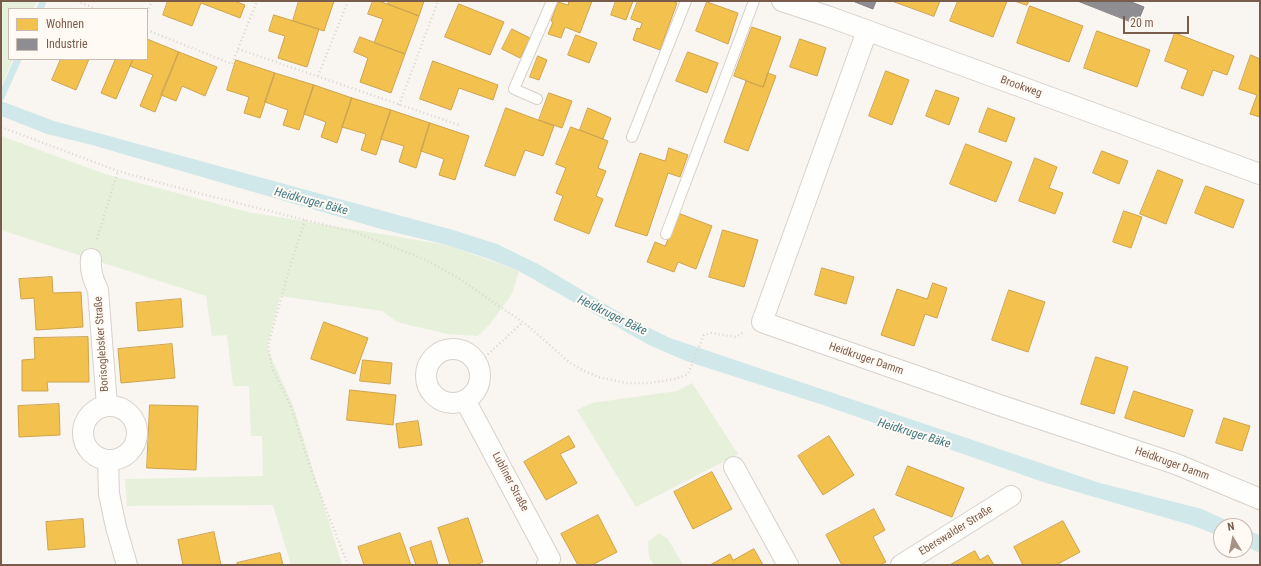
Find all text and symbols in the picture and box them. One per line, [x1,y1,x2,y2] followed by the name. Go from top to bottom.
[8,8,148,60] legend
[1125,8,1191,34] scale bar
[1130,16,1154,30] text: 20 m
[46,17,84,31] text: Wohnen
[46,37,88,51] text: Industrie
[999,73,1043,101] street label: Brookweg
[273,185,349,219] water label: Heidkruger Bäke
[575,293,649,339] water label: Heidkruger Bäke
[92,296,112,392] street label: Borisoglebsker Straße
[827,340,905,378] street label: Heidkruger Damm
[876,416,952,452] water label: Heidkruger Bäke
[1133,444,1211,484] street label: Heidkruger Damm
[489,450,531,514] street label: Lubliner Straße
[917,503,995,559] street label: Eberswalder Straße
[1213,518,1253,558] north arrow
[1227,520,1235,534] text: N

